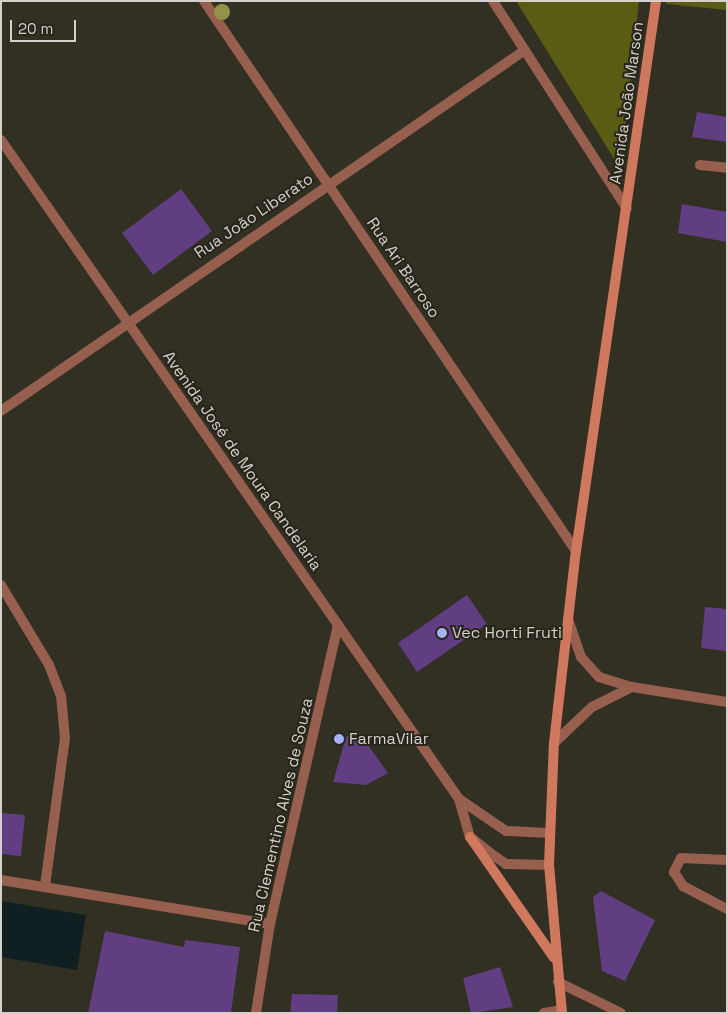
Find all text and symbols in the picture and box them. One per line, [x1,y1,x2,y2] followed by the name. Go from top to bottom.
[12,10,79,42] scale bar
[18,19,53,38] text: 20 m
[606,21,648,185] street label: Avenida João Marson
[191,169,317,263] street label: Rua João Liberato
[362,214,444,322] street label: Rua Ari Barroso
[159,347,325,575] street label: Avenida José de Moura Candelaria
[452,623,562,643] place label: Vec Horti Fruti
[436,627,448,639] marker: Vec Horti Fruti
[245,696,317,934] street label: Rua Clementino Alves de Souza
[349,729,429,749] place label: FarmaVilar
[333,733,345,745] marker: FarmaVilar

